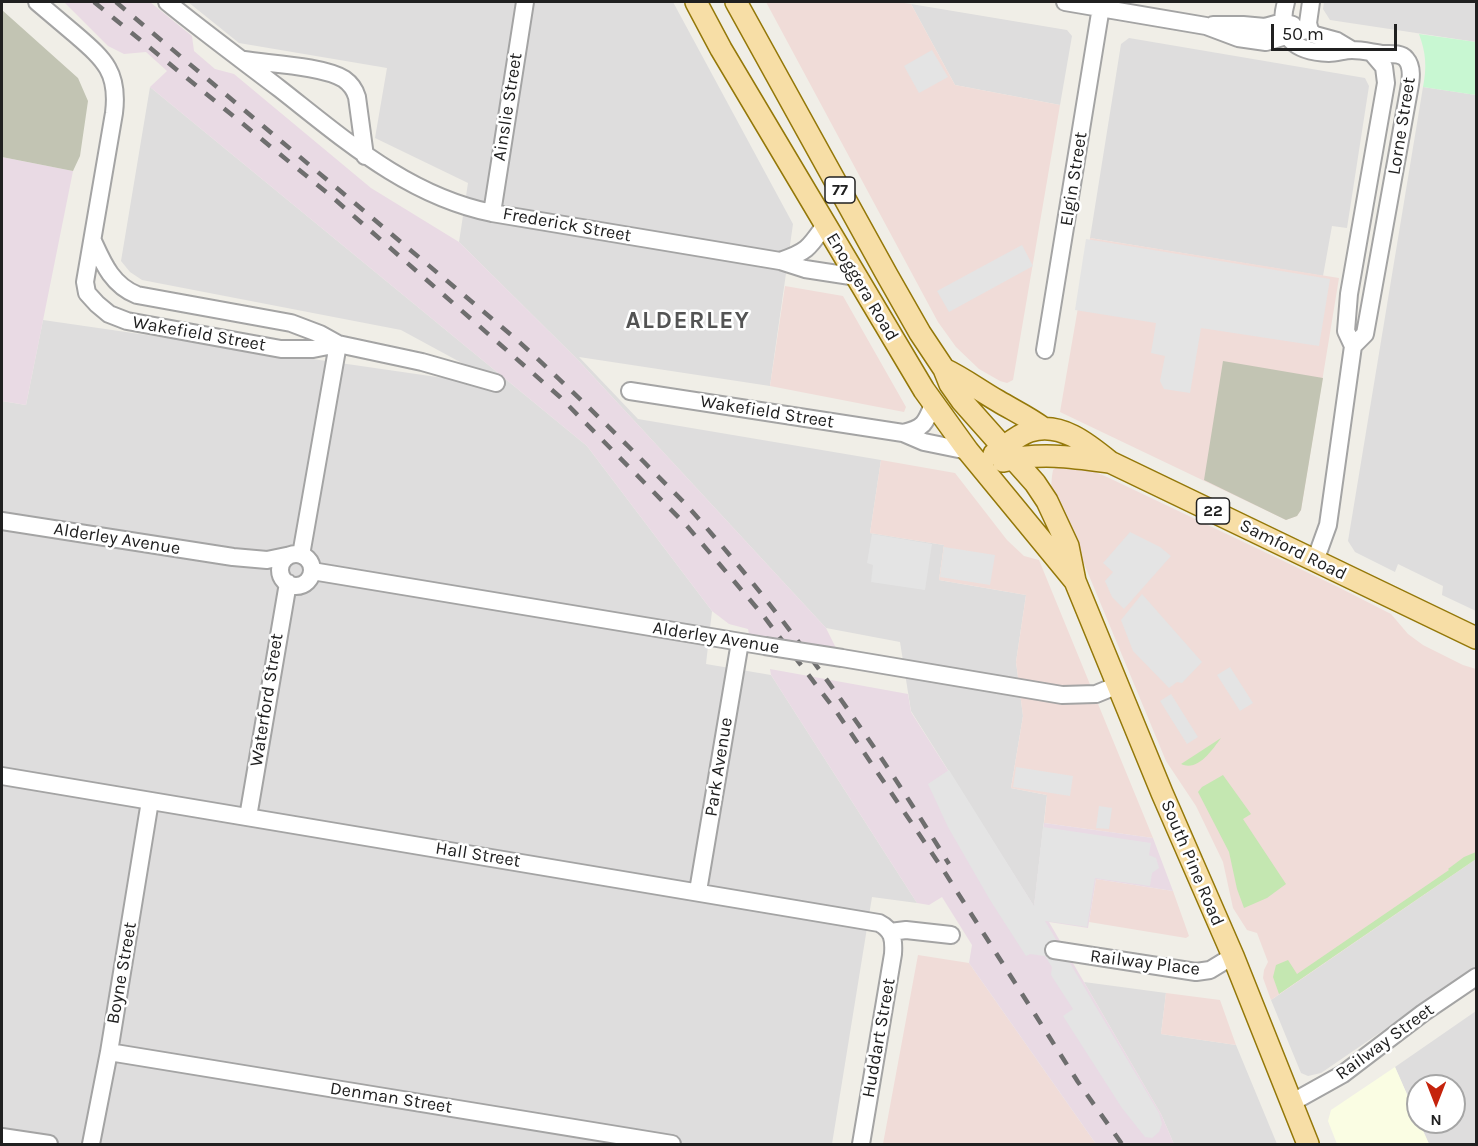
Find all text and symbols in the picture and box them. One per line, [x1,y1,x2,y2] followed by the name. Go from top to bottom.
[1274,12,1400,50] scale bar
[1282,23,1324,45] text: 50 m
[489,51,527,163] street label: Ainslie Street
[1384,76,1420,176] street label: Lorne Street
[1056,130,1092,228] street label: Elgin Street
[825,177,855,203] road number: 77
[501,203,633,247] street label: Frederick Street
[821,229,903,345] street label: Enoggera Road
[626,307,750,335] district label: ALDERLEY
[131,312,267,356] street label: Wakefield Street
[699,391,835,433] street label: Wakefield Street
[1196,498,1230,524] road number: 22
[1236,515,1350,585] street label: Samford Road
[52,518,182,560] street label: Alderley Avenue
[651,617,781,659] street label: Alderley Avenue
[246,632,288,768] street label: Waterford Street
[701,716,737,818] street label: Park Avenue
[1156,797,1228,929] street label: South Pine Road
[434,838,522,872] street label: Hall Street
[102,920,142,1026] street label: Boyne Street
[1089,946,1201,980] street label: Railway Place
[858,976,900,1100] street label: Huddart Street
[1332,999,1438,1085] street label: Railway Street
[1406,1074,1466,1134] north arrow
[328,1078,454,1118] street label: Denman Street
[1430,1111,1442,1130] text: N

